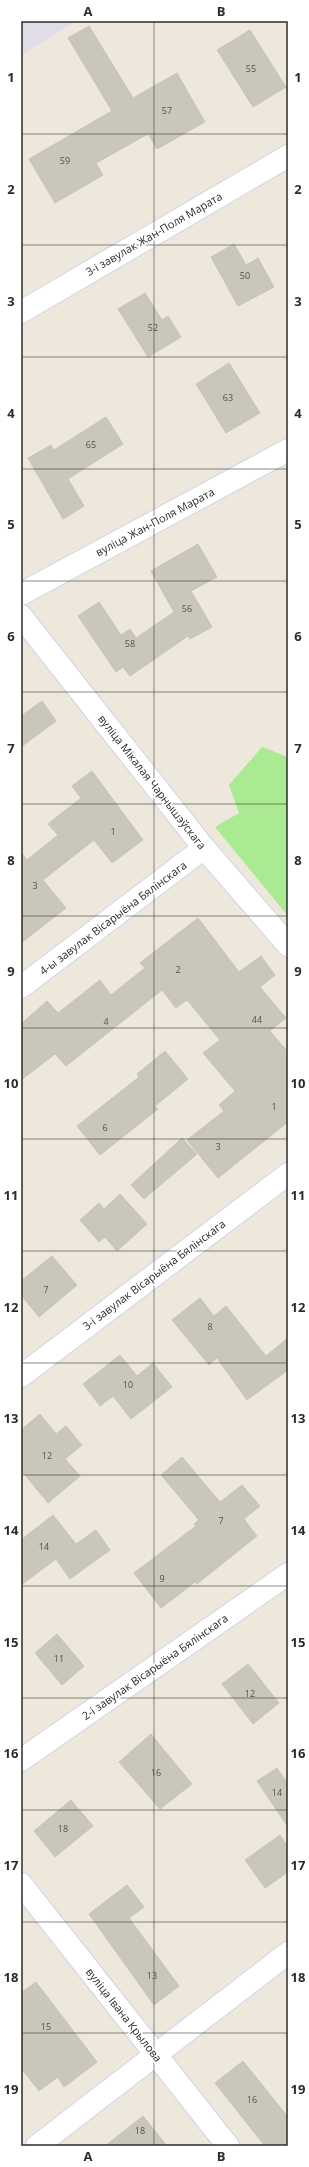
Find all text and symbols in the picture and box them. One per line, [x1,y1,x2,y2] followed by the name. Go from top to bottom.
[84,2,93,20] text: A
[217,2,226,20] text: B
[246,62,256,75] house number: 55
[7,68,15,86] text: 1
[294,68,302,86] text: 1
[162,104,172,117] house number: 57
[60,154,70,167] house number: 59
[7,180,15,198] text: 2
[294,180,302,198] text: 2
[83,188,225,279] street label: 3-і завулак Жан-Поля Марата
[240,269,250,282] house number: 50
[7,292,15,310] text: 3
[294,292,302,310] text: 3
[148,321,158,334] house number: 52
[223,391,233,404] house number: 63
[7,404,15,422] text: 4
[294,404,302,422] text: 4
[86,438,96,451] house number: 65
[93,484,217,559] street label: вуліца Жан-Поля Марата
[7,515,15,533] text: 5
[294,515,302,533] text: 5
[182,602,192,615] house number: 56
[7,627,15,645] text: 6
[294,627,302,645] text: 6
[125,637,135,650] house number: 58
[95,711,210,852] street label: вуліца Мікалая Чарнышэўскага
[7,739,15,757] text: 7
[294,739,302,757] text: 7
[110,825,116,838] house number: 1
[7,851,15,869] text: 8
[294,851,302,869] text: 8
[36,857,189,978] street label: 4-ы завулак Вісарыёна Бялінскага
[32,879,38,892] house number: 3
[7,962,15,980] text: 9
[294,962,302,980] text: 9
[175,963,181,976] house number: 2
[252,1013,262,1026] house number: 44
[103,1015,109,1028] house number: 4
[4,1074,18,1092] text: 10
[291,1074,305,1092] text: 10
[271,1100,277,1113] house number: 1
[102,1121,108,1134] house number: 6
[215,1140,221,1153] house number: 3
[4,1186,18,1204] text: 11
[291,1186,305,1204] text: 11
[79,1216,228,1333] street label: 3-і завулак Вісарыёна Бялінскага
[43,1283,49,1296] house number: 7
[4,1298,19,1316] text: 12
[291,1298,306,1316] text: 12
[207,1320,213,1333] house number: 8
[123,1378,133,1391] house number: 10
[4,1409,18,1427] text: 13
[291,1409,305,1427] text: 13
[42,1449,52,1462] house number: 12
[218,1514,224,1527] house number: 7
[4,1521,19,1539] text: 14
[291,1521,306,1539] text: 14
[39,1540,49,1553] house number: 14
[159,1572,165,1585] house number: 9
[79,1610,231,1723] street label: 2-і завулак Вісарыёна Бялінскага
[4,1633,18,1651] text: 15
[291,1633,305,1651] text: 15
[54,1652,64,1665] house number: 11
[245,1687,255,1700] house number: 12
[4,1744,19,1762] text: 16
[291,1744,306,1762] text: 16
[151,1766,161,1779] house number: 16
[272,1786,282,1799] house number: 14
[58,1822,68,1835] house number: 18
[4,1856,19,1874] text: 17
[291,1856,306,1874] text: 17
[83,1965,166,2065] street label: вуліца Івана Крылова
[4,1968,18,1986] text: 18
[291,1968,305,1986] text: 18
[147,1969,157,1982] house number: 13
[41,2020,51,2033] house number: 15
[4,2080,18,2098] text: 19
[291,2080,305,2098] text: 19
[247,2093,257,2106] house number: 16
[135,2124,145,2137] house number: 18
[84,2147,93,2165] text: A
[217,2147,226,2165] text: B

